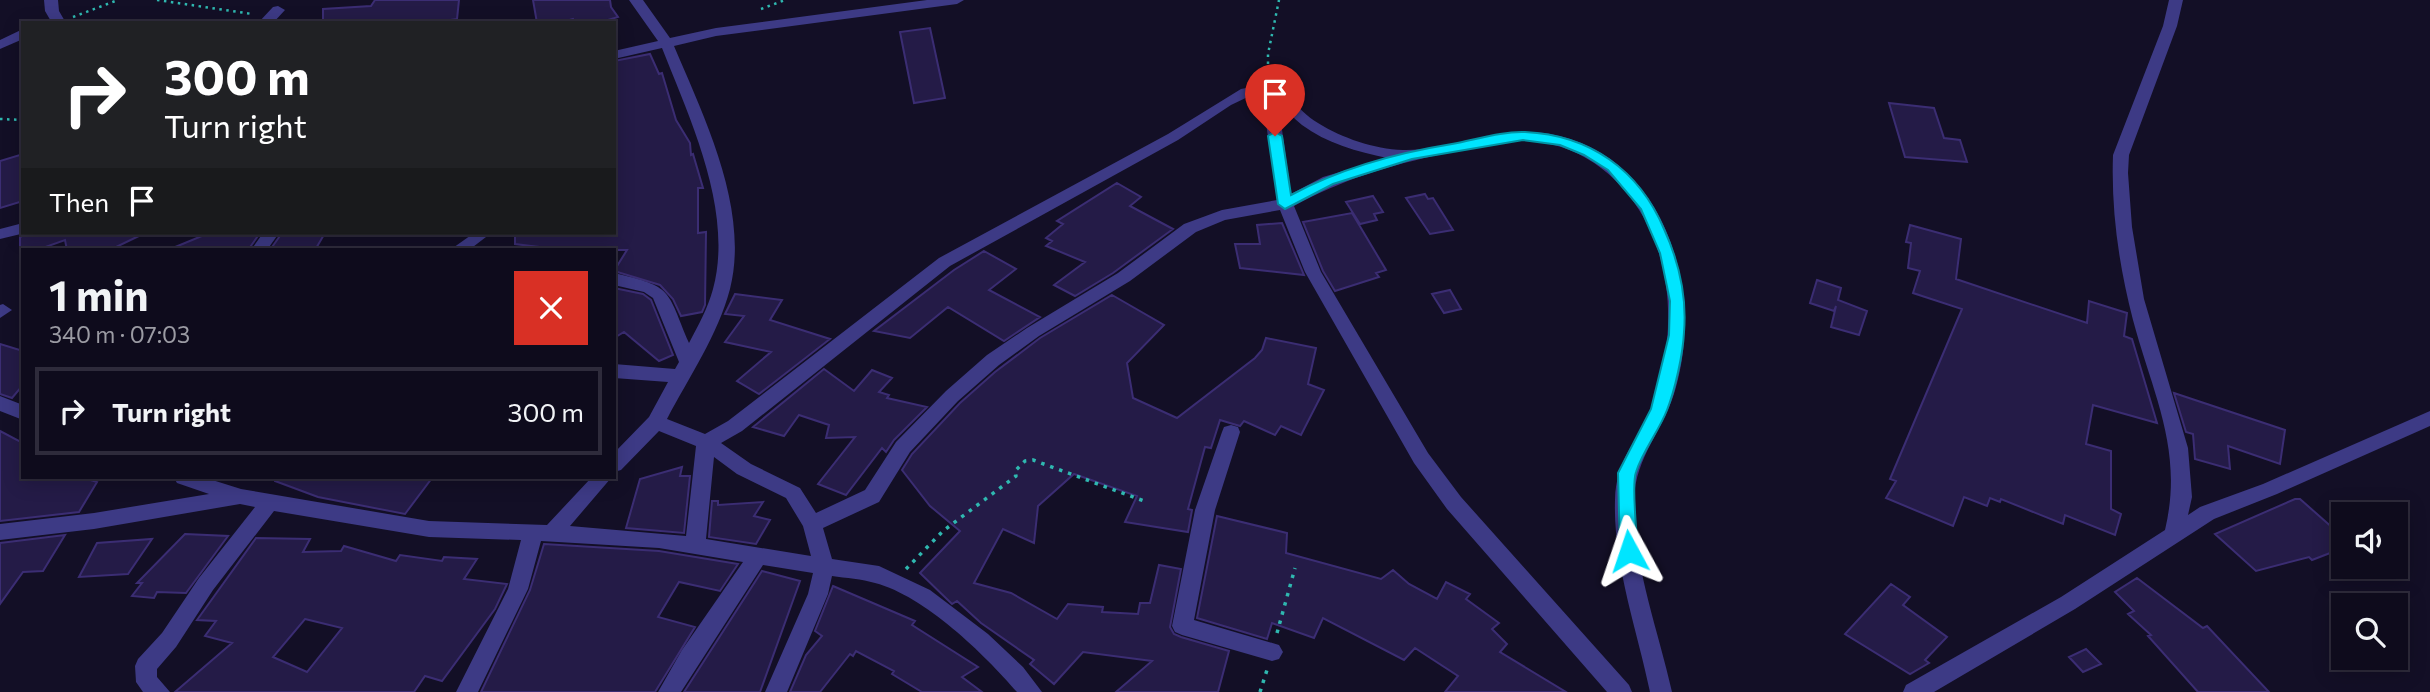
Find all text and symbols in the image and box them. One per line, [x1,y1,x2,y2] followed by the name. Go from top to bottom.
[164,45,310,105] text: 300 m
[49,49,140,140] icon: right
[1245,64,1305,136] pin
[1256,75,1294,113] icon: arrive
[164,105,307,145] text: Turn right
[123,182,161,220] icon: arrive
[49,186,109,217] text: Then
[49,268,149,320] text: 1 min
[514,271,588,345] button: close
[49,320,190,348] text: 340 m · 07:03
[53,392,91,430] icon: right
[112,396,231,427] text: Turn right
[508,396,584,427] text: 300 m
[2331,502,2408,670] map controls
[2331,502,2408,579] button: sound
[1592,514,1666,588] position arrow
[2331,593,2408,670] button: search

